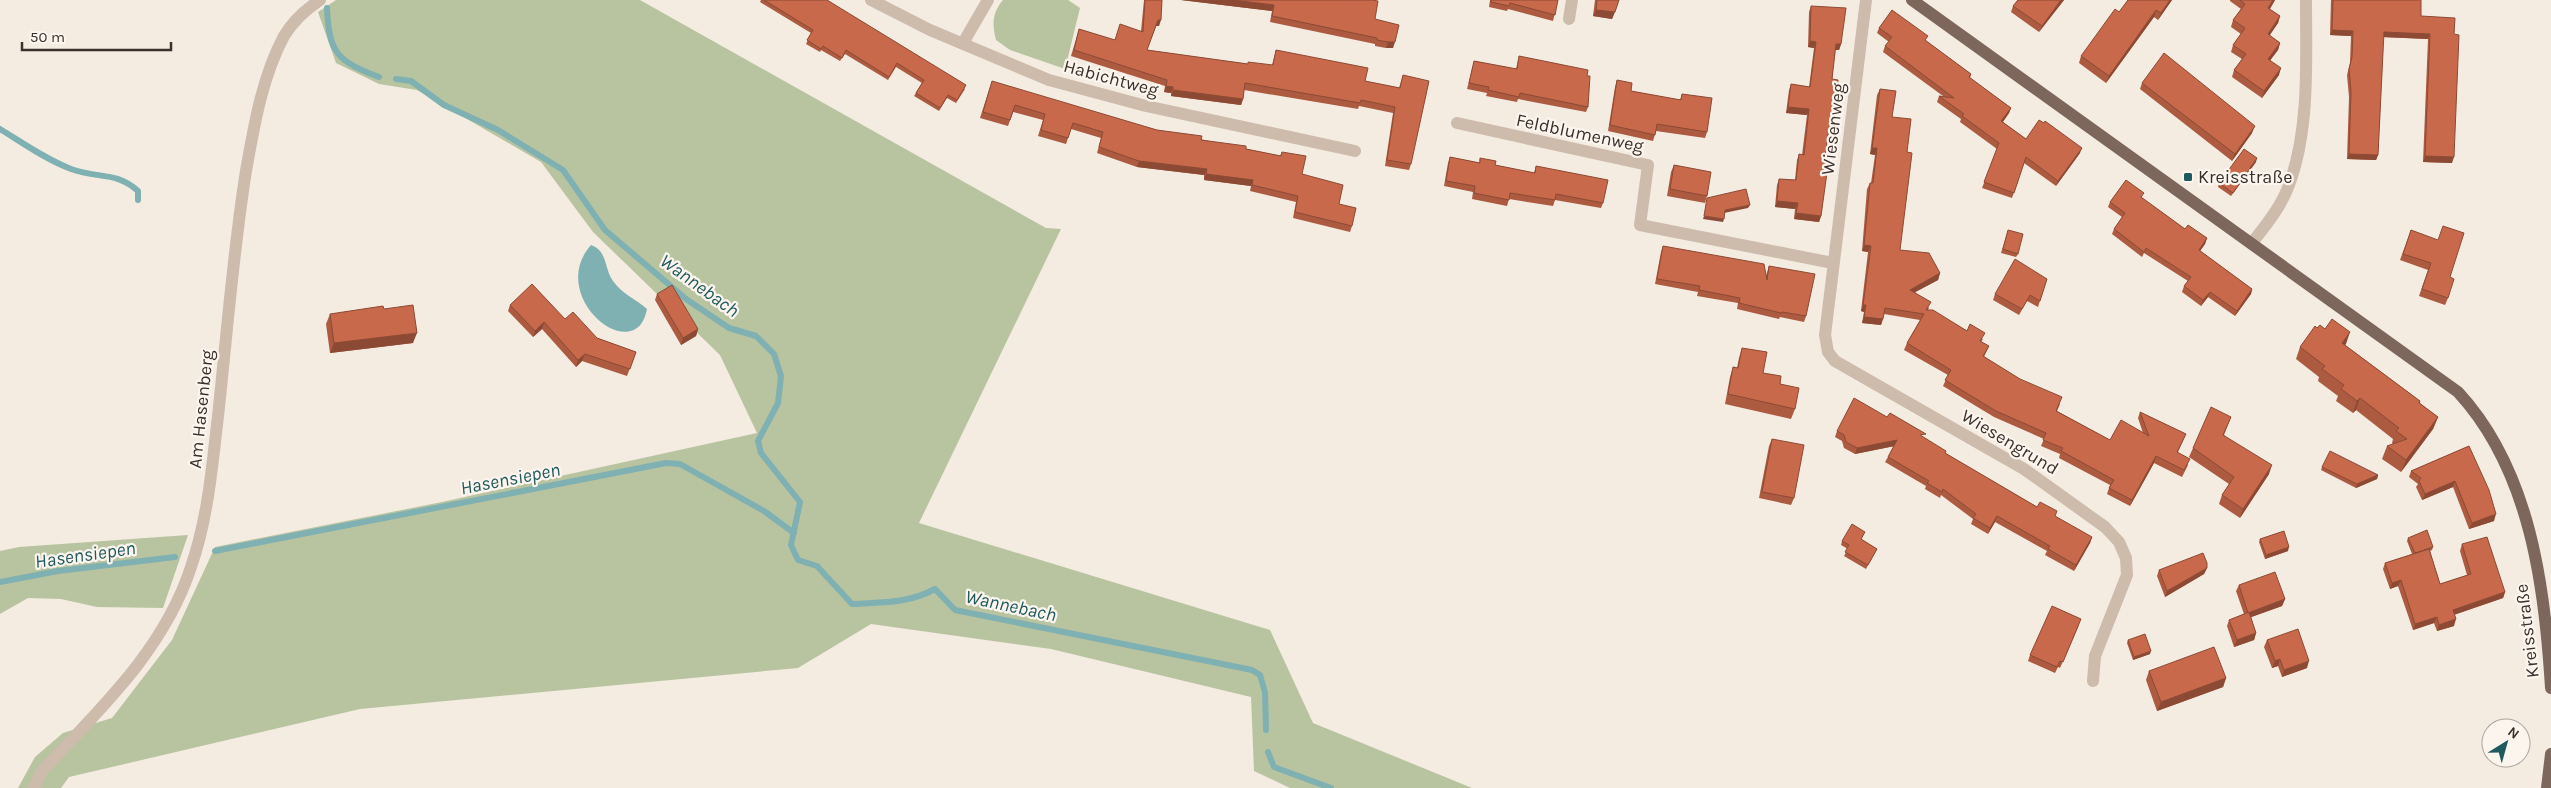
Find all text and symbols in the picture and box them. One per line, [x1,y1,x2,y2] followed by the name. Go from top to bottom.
[22,20,171,52] scale bar
[30,28,65,46] text: 50 m
[1061,55,1161,101] street label: Habichtweg
[1816,82,1850,176] street label: Wiesenweg
[1514,109,1646,157] street label: Feldblumenweg
[2198,166,2292,188] place label: Kreisstraße
[2182,171,2194,183] marker: Kreisstraße
[656,250,743,322] water label: Wannebach
[184,349,218,469] street label: Am Hasenberg
[1957,404,2063,480] street label: Wiesengrund
[458,459,562,499] water label: Hasensiepen
[33,537,137,573] water label: Hasensiepen
[2510,583,2544,679] street label: Kreisstraße
[963,586,1058,626] water label: Wannebach
[2481,718,2531,768] north arrow
[2504,723,2523,743] text: N

